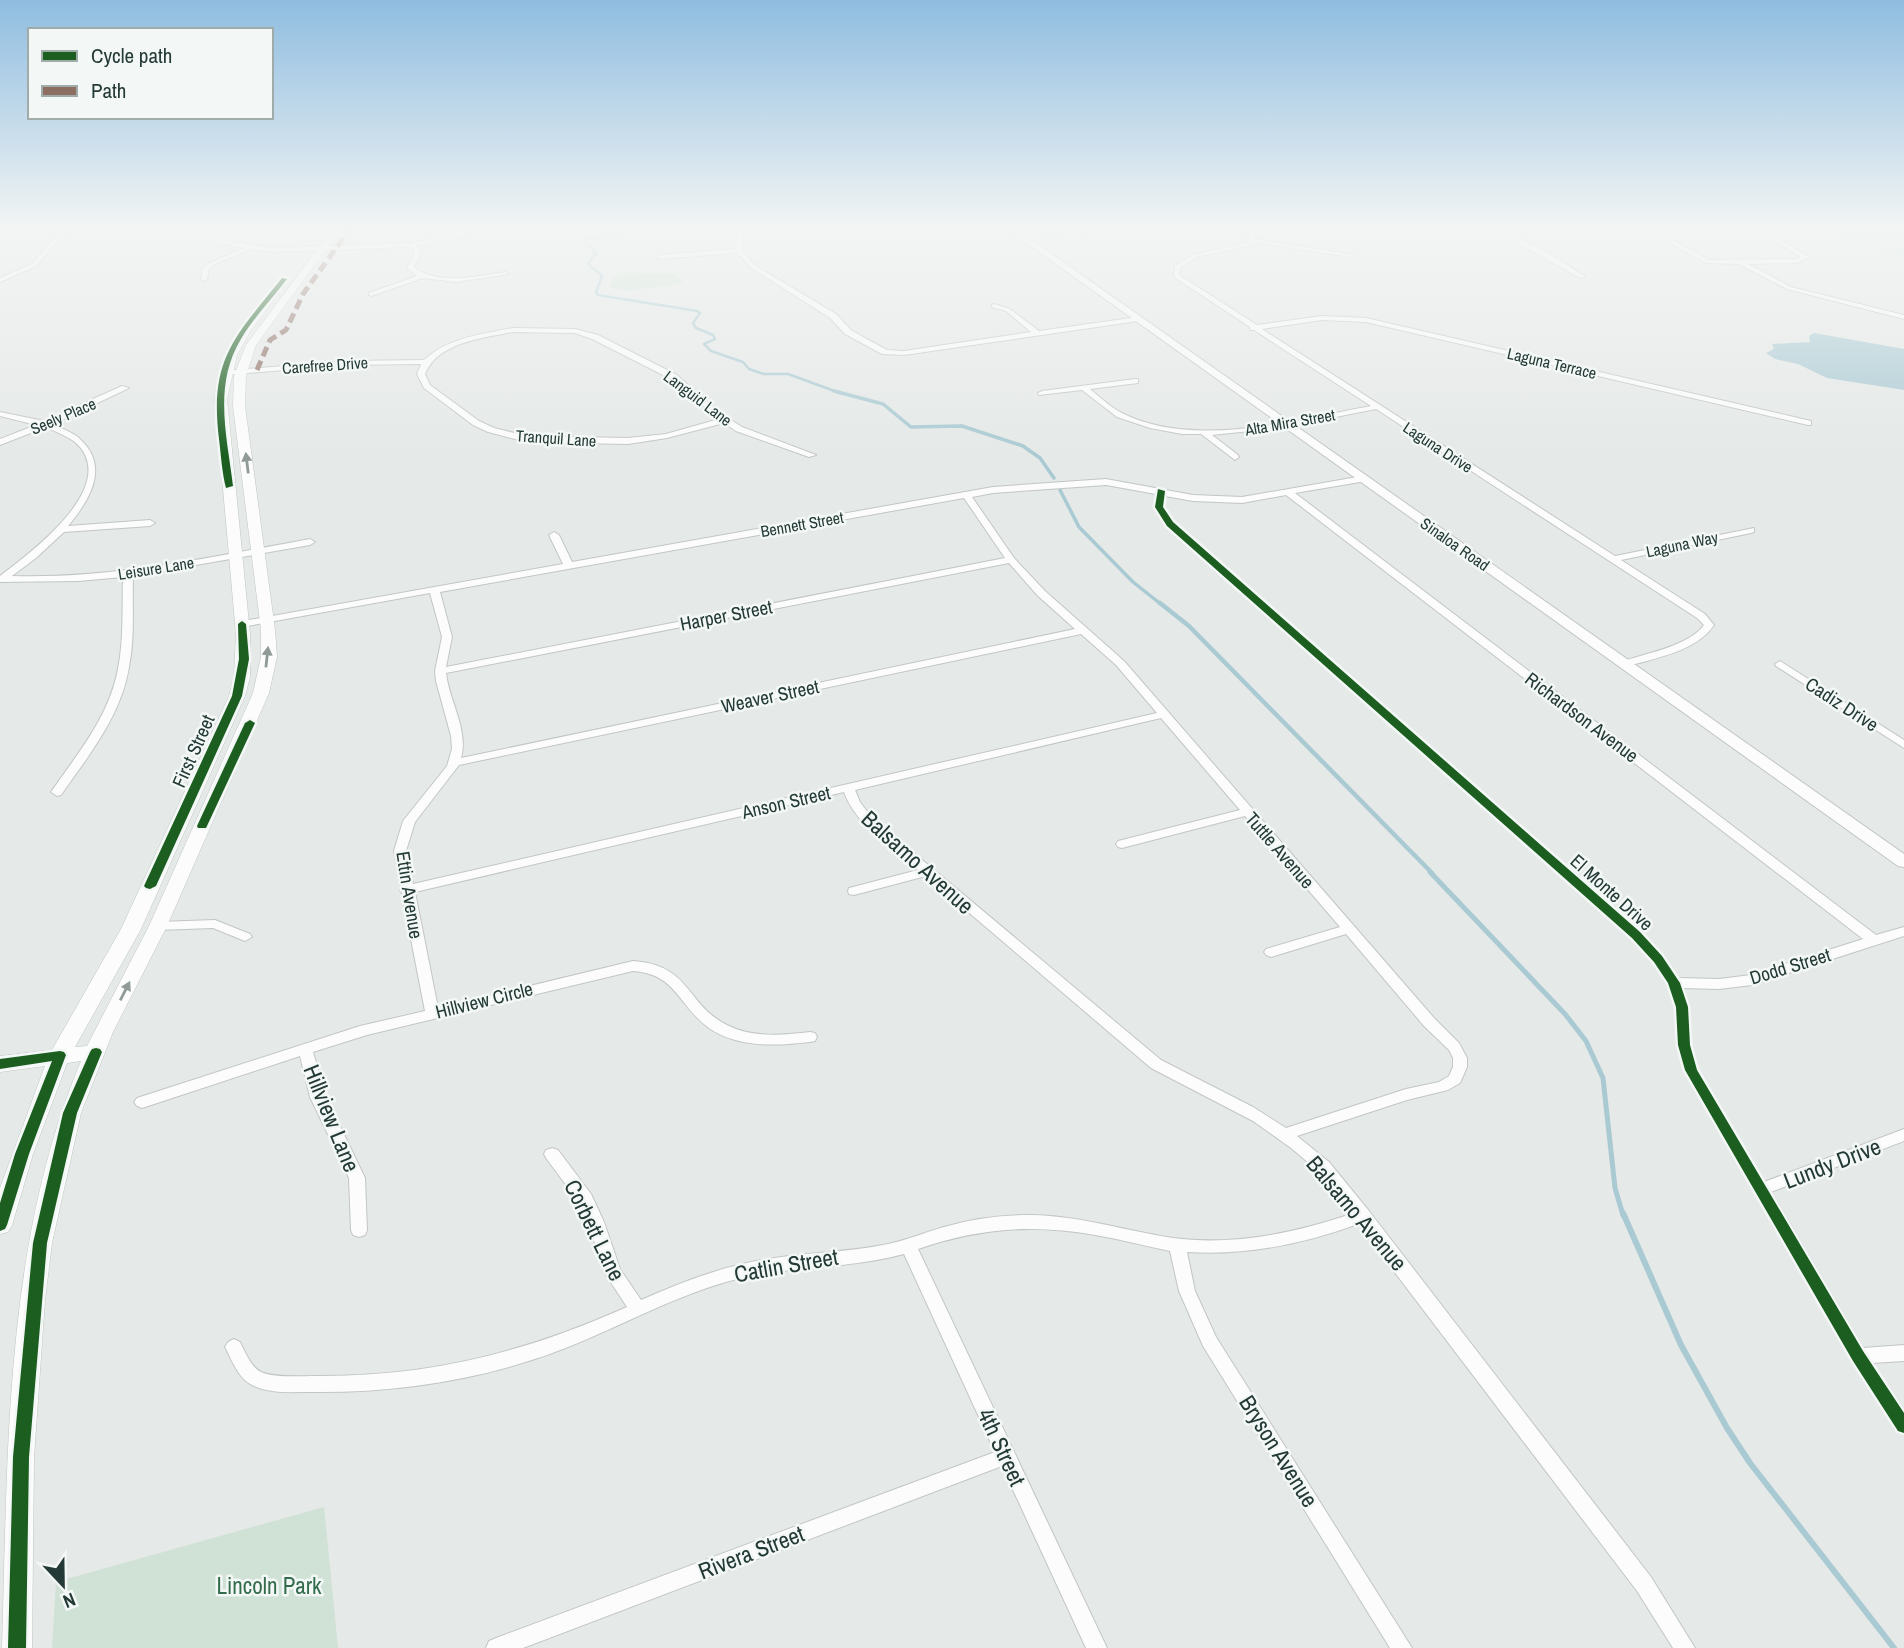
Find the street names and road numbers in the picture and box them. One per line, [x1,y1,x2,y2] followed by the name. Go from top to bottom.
[1505,342,1599,384] street label: Laguna Terrace
[281,351,369,379] street label: Carefree Drive
[659,365,737,431] street label: Languid Lane
[27,392,99,440] street label: Seely Place
[1242,403,1337,441] street label: Alta Mira Street
[1399,416,1477,478] street label: Laguna Drive
[515,424,597,452] street label: Tranquil Lane
[759,506,846,542] street label: Bennett Street
[1416,512,1494,576] street label: Sinaloa Road
[1644,526,1721,562] street label: Laguna Way
[116,551,196,585] street label: Leisure Lane
[678,593,775,637] street label: Harper Street
[1520,666,1644,768] street label: Richardson Avenue
[1800,671,1884,737] street label: Cadiz Drive
[719,673,822,719] street label: Weaver Street
[165,710,221,791] street label: First Street
[738,779,833,825] street label: Anson Street
[855,803,981,921] street label: Balsamo Avenue
[1239,806,1321,894] street label: Tuttle Avenue
[1565,848,1659,936] street label: El Monte Drive
[390,849,430,941] street label: Ettin Avenue
[1746,941,1834,991] street label: Dodd Street
[433,975,535,1025] street label: Hillview Circle
[296,1060,368,1176] street label: Hillview Lane
[1779,1130,1885,1196] street label: Lundy Drive
[1300,1149,1414,1277] street label: Balsamo Avenue
[557,1174,633,1286] street label: Corbett Lane
[732,1241,840,1289] street label: Catlin Street
[1232,1389,1326,1513] street label: Bryson Avenue
[971,1403,1033,1491] street label: 4th Street
[694,1518,808,1586] street label: Rivera Street

